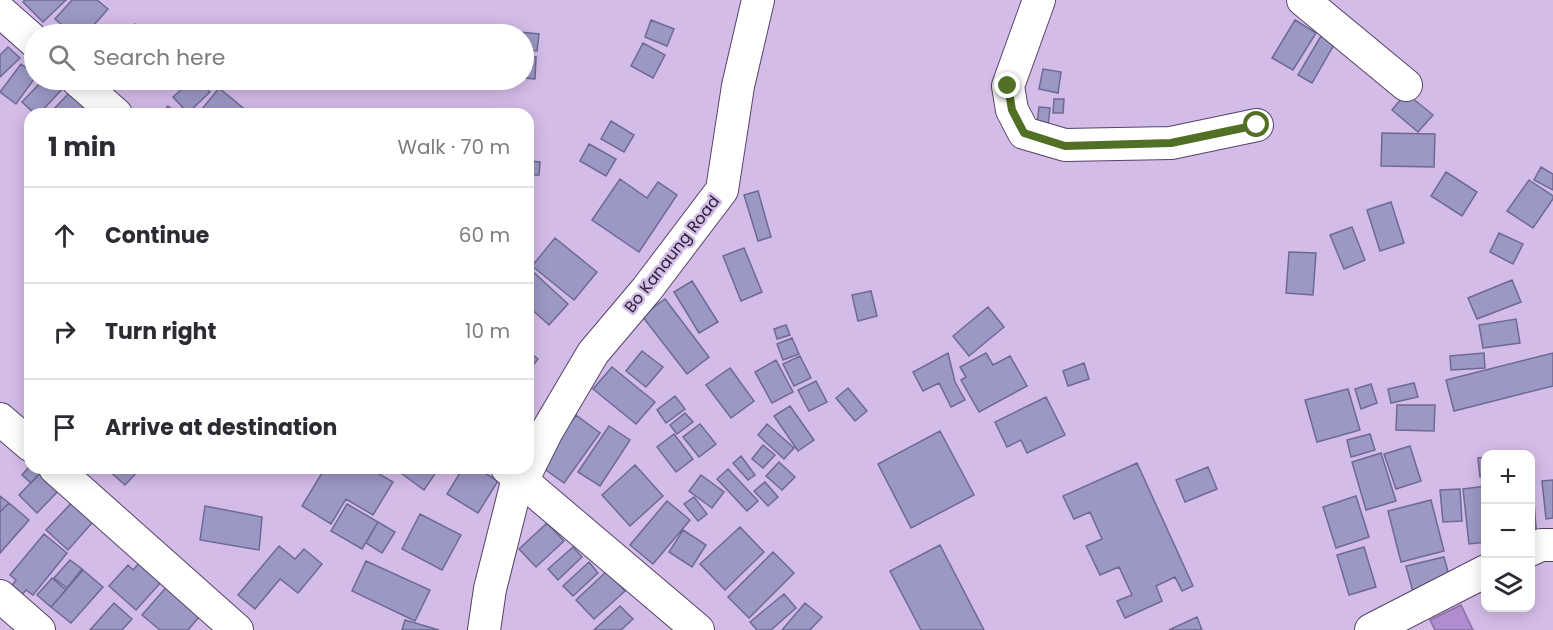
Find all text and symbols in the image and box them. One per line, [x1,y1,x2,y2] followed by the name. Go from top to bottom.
[24,24,534,90] search box
[45,41,78,74] icon: search
[93,42,226,73] text: Search here
[994,72,1020,98] route end
[1243,111,1269,137] route start
[48,129,116,165] text: 1 min
[397,133,510,161] text: Walk · 70 m
[619,191,725,317] street label: Bo Kanaung Road
[48,219,81,252] icon: ahead
[105,220,209,251] text: Continue
[459,221,510,249] text: 60 m
[48,315,81,348] icon: right
[105,316,216,347] text: Turn right
[465,317,510,345] text: 10 m
[48,411,81,444] icon: arrive
[105,412,337,443] text: Arrive at destination
[1481,450,1535,612] map controls
[1481,450,1535,504] button: +
[1481,504,1535,558] button: −
[1481,558,1535,612] button: layers

